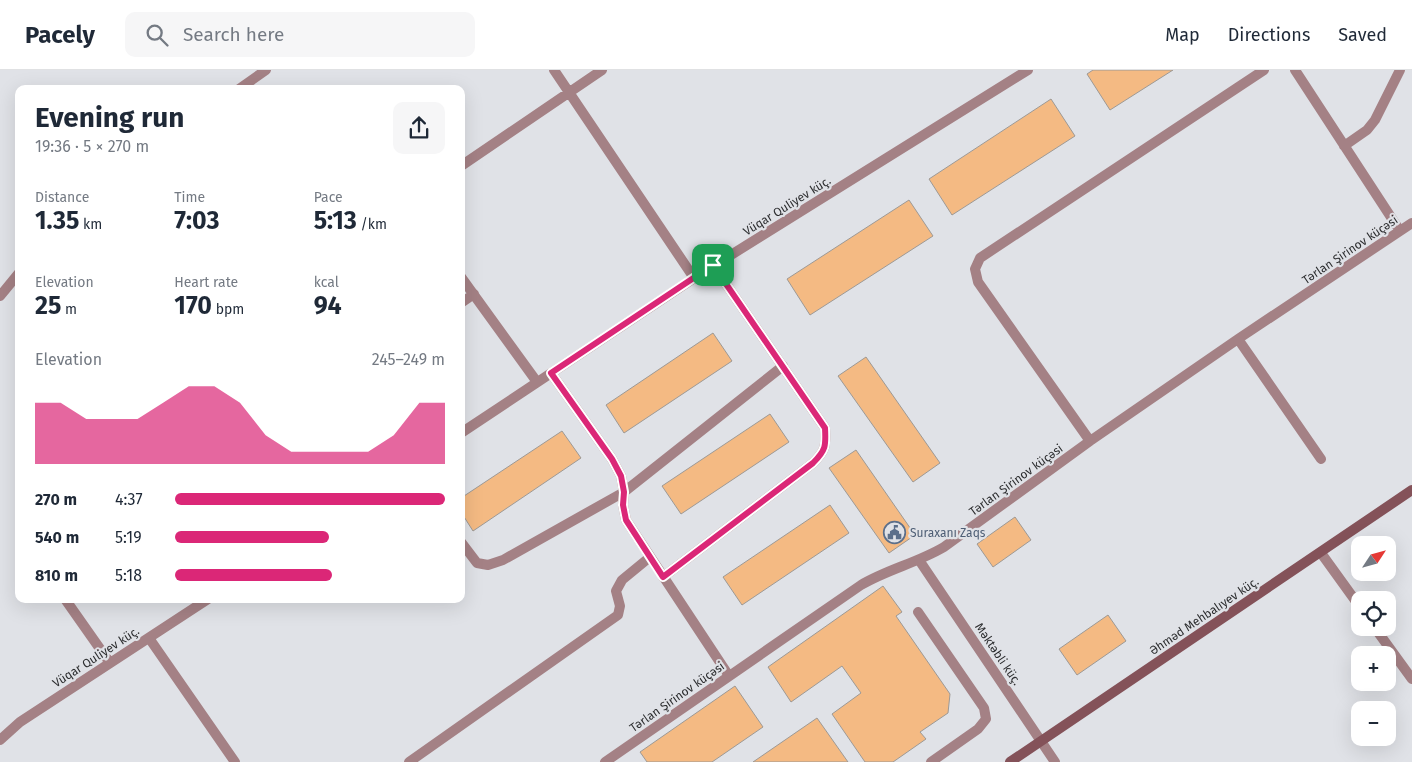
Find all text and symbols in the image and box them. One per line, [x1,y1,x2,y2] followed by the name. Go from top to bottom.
[125,12,475,57] search box
[25,21,95,49] text: Pacely
[143,21,171,49] icon: search
[183,23,284,46] text: Search here
[1165,24,1200,46] text: Map
[1228,24,1310,46] text: Directions
[1338,24,1387,46] text: Saved
[35,101,184,134] text: Evening run
[393,102,445,154] button: share
[35,137,149,156] text: 19:36 · 5 × 270 m
[741,173,833,239] street label: Vüqar Quliyev küç.
[35,189,89,206] text: Distance
[174,189,205,206] text: Time
[314,189,343,206] text: Pace
[35,206,79,236] text: 1.35
[174,206,219,236] text: 7:03
[314,206,357,236] text: 5:13
[1300,213,1400,287] street label: Tərlan Şirinov küçəsi
[79,216,102,233] text: km
[357,216,387,233] text: /km
[692,244,734,286] pin
[699,251,727,279] icon: arrive
[35,274,94,291] text: Elevation
[174,274,238,291] text: Heart rate
[314,274,339,291] text: kcal
[35,291,61,321] text: 25
[174,291,212,321] text: 170
[314,291,342,321] text: 94
[61,301,77,318] text: m
[212,301,244,318] text: bpm
[35,350,102,369] text: Elevation
[372,350,445,369] text: 245–249 m
[966,441,1066,519] street label: Tərlan Şirinov küçəsi
[35,490,77,509] text: 270 m
[115,490,143,509] text: 4:37
[882,521,906,545] public building icon: Suraxanı Zaqs
[910,526,986,540] place label: Suraxanı Zaqs
[35,528,79,547] text: 540 m
[115,528,142,547] text: 5:19
[1351,536,1396,581] north arrow
[1351,536,1396,746] map controls
[35,566,78,585] text: 810 m
[115,566,142,585] text: 5:18
[1147,574,1261,658] street label: Əhməd Mehbalıyev küç.
[1351,591,1396,636] button: locate
[972,620,1024,688] street label: Məktəbli küç.
[50,624,142,690] street label: Vüqar Quliyev küç.
[1351,646,1396,691] button: +
[627,659,727,735] street label: Tərlan Şirinov küçəsi
[1351,701,1396,746] button: −

